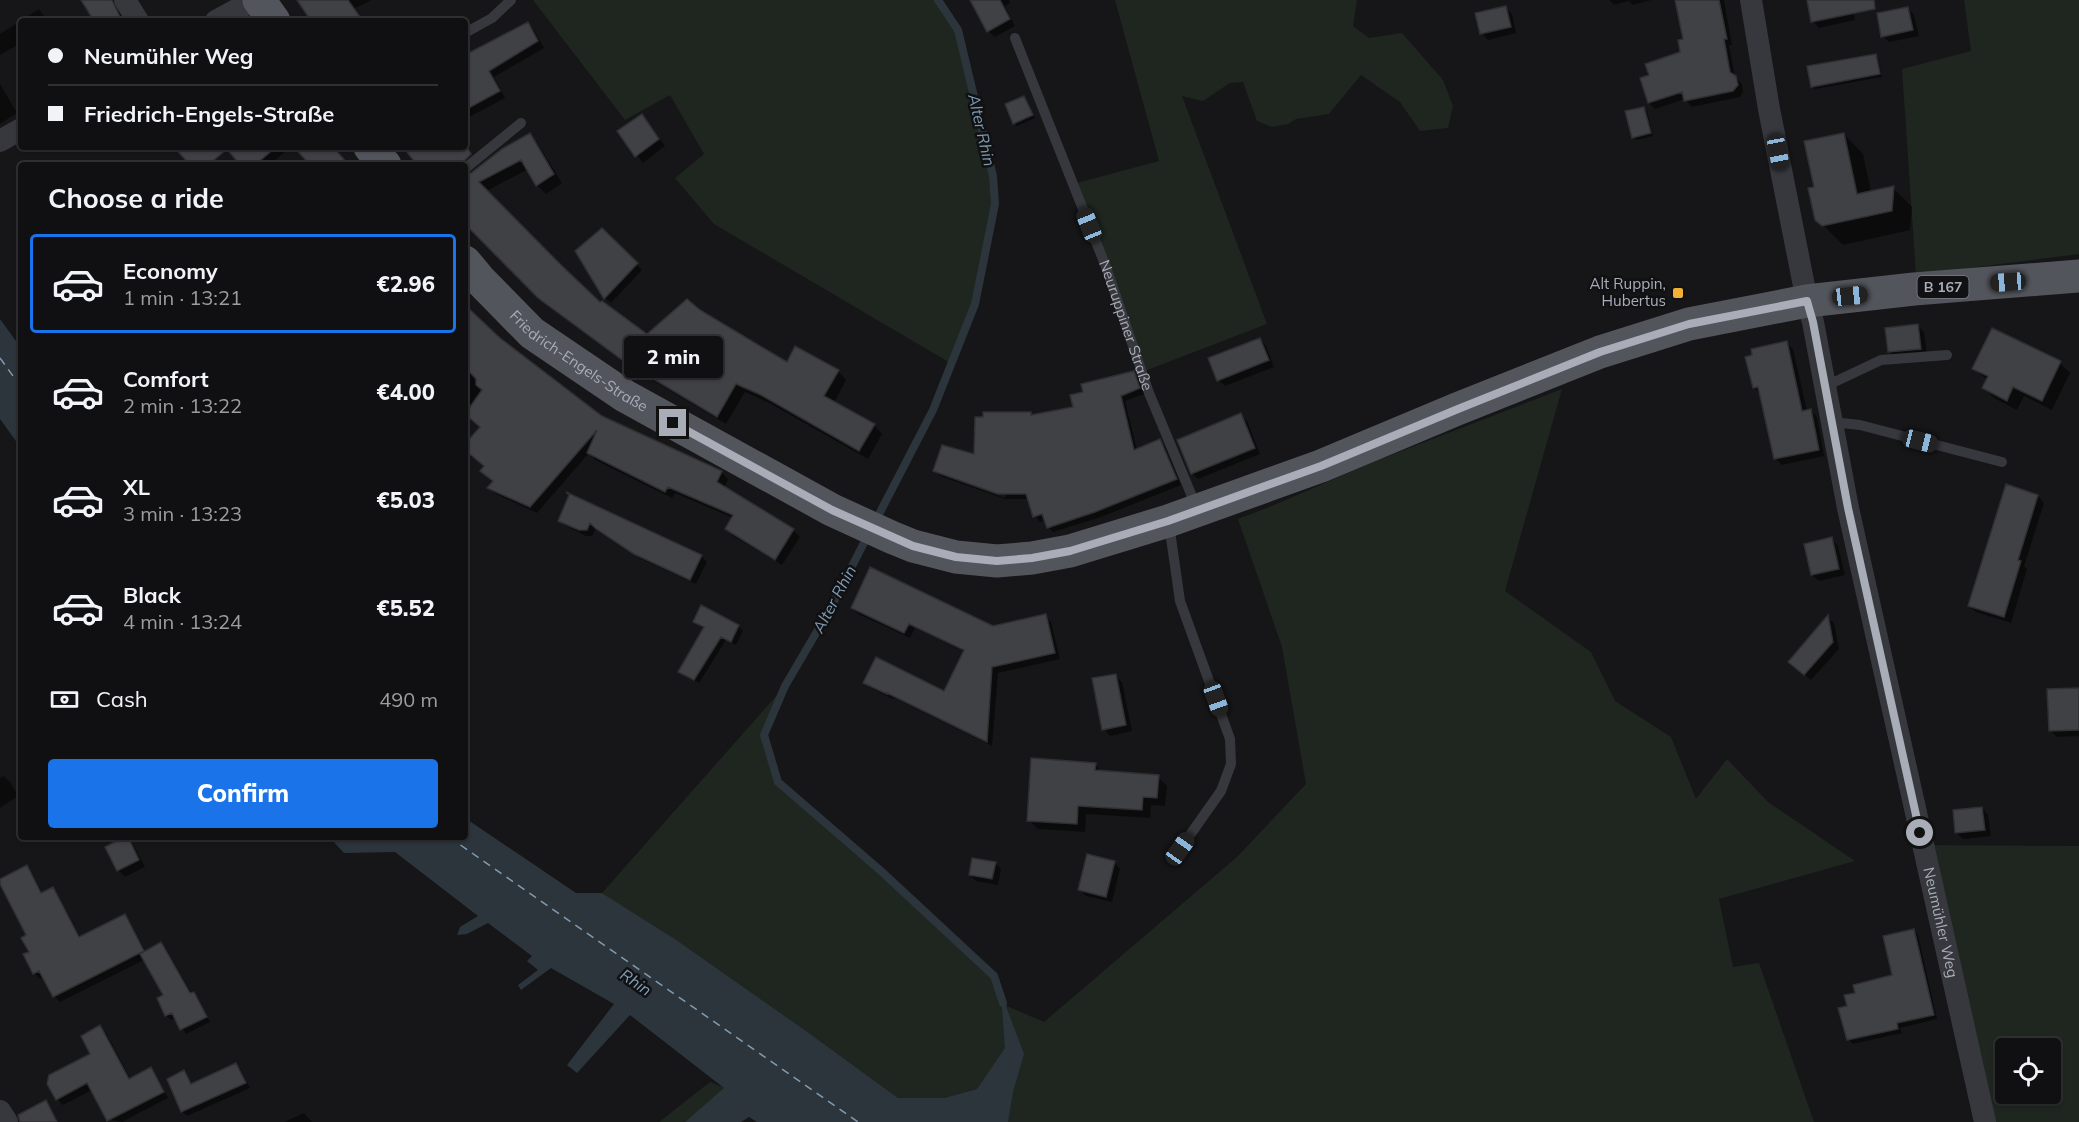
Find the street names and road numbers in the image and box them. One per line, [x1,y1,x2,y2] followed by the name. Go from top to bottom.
[1095,257,1157,393] street label: Neuruppiner Straße
[1918,276,1968,298] road number: B 167
[506,306,651,416] street label: Friedrich-Engels-Straße
[1919,865,1963,980] street label: Neumühler Weg

